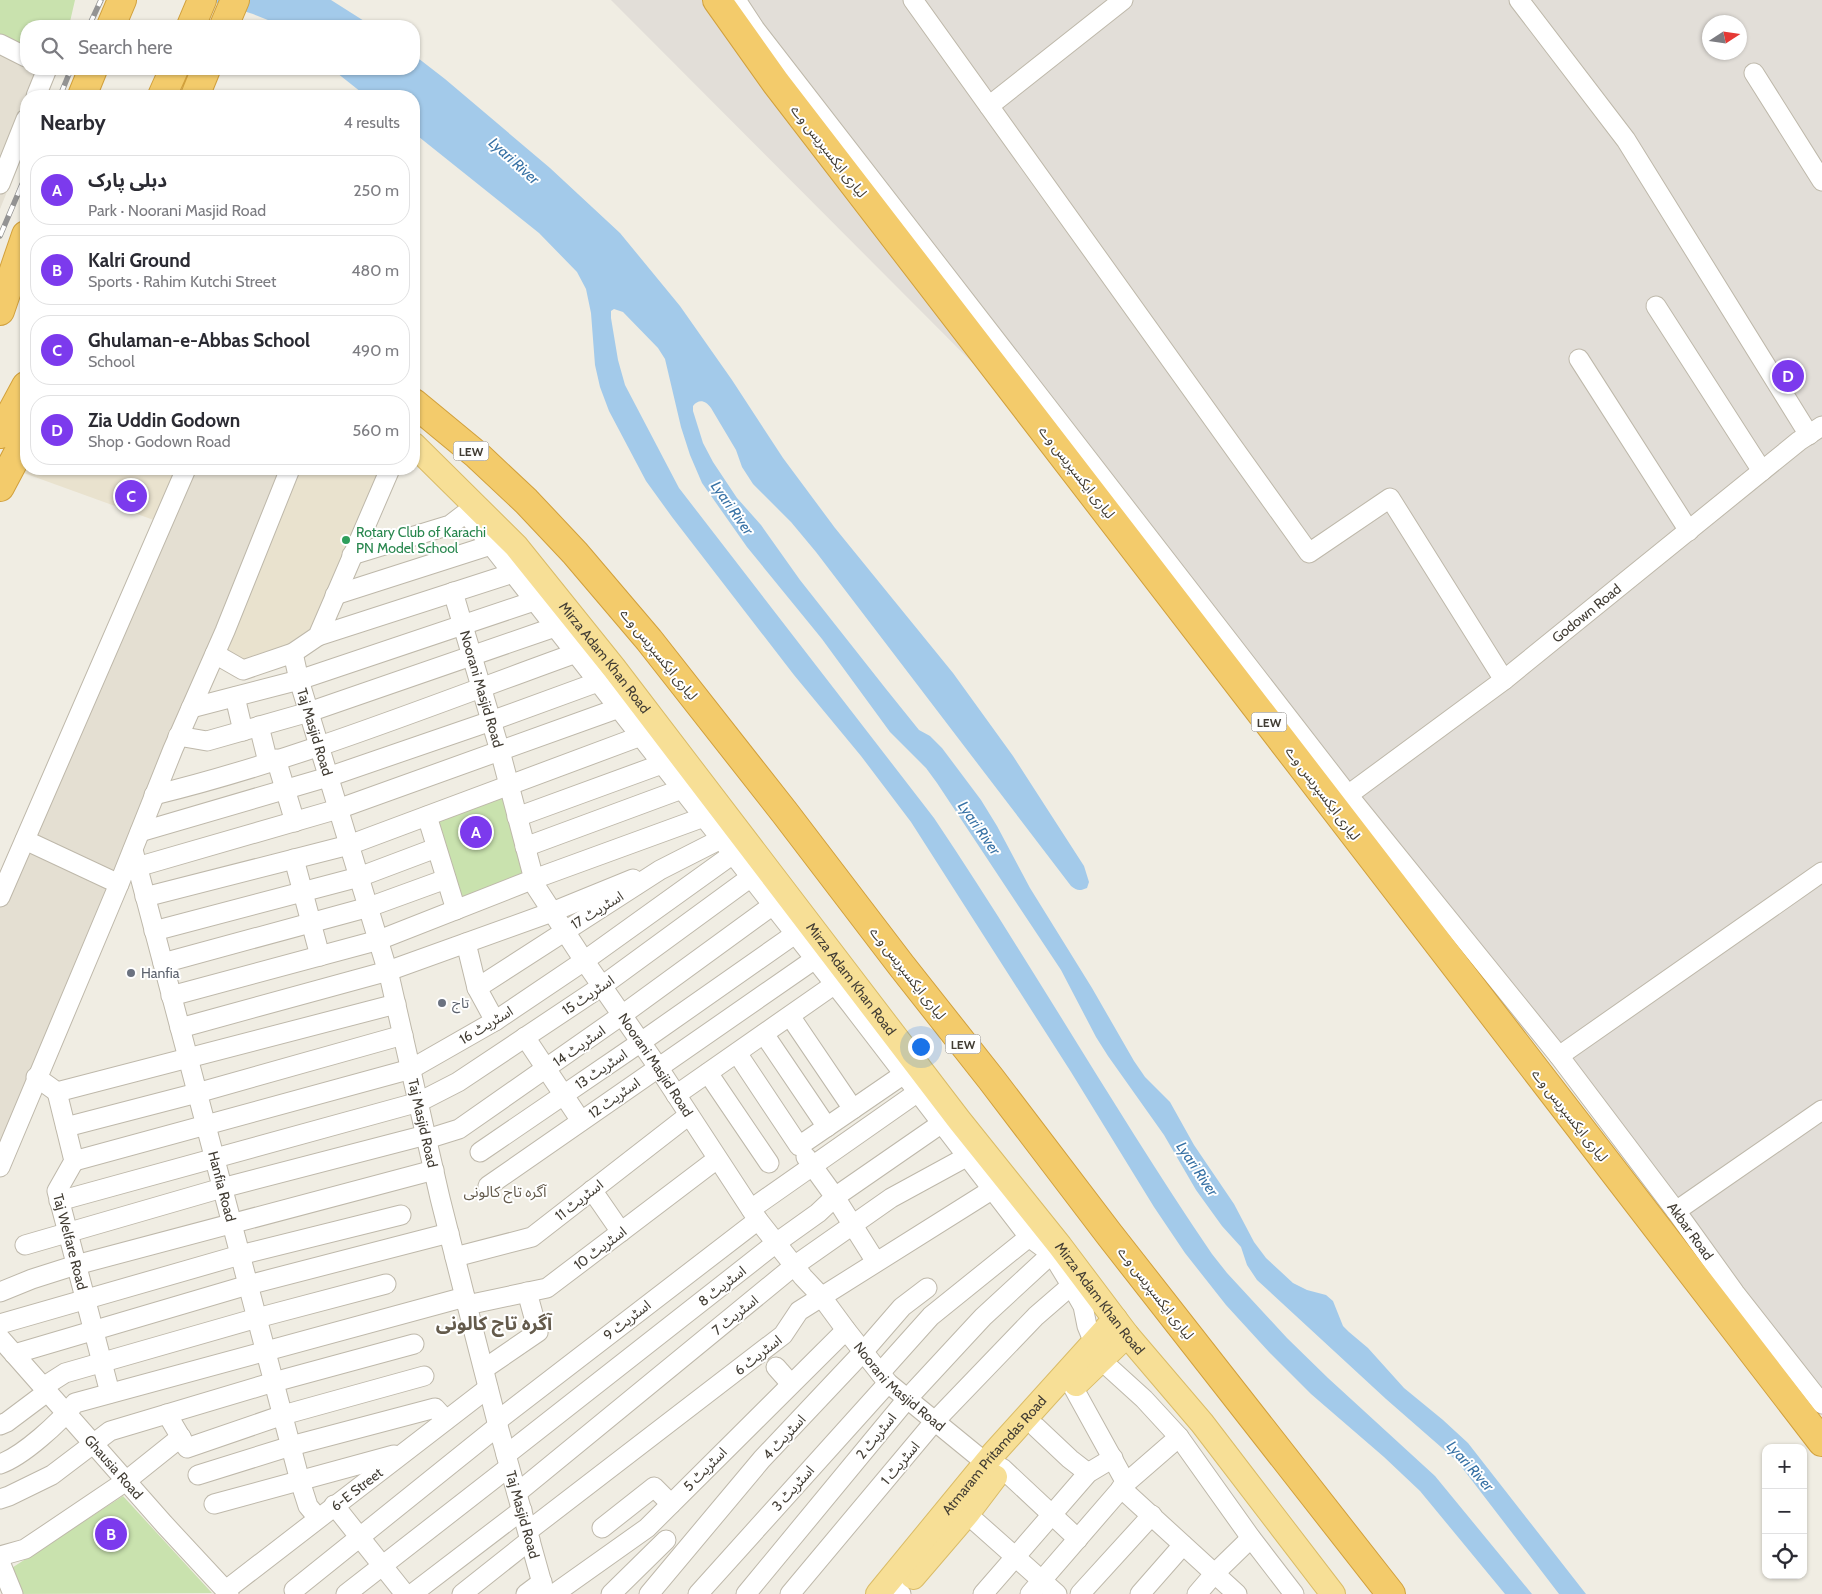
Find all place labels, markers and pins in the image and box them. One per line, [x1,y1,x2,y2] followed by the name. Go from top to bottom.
[1772,357,1804,395] pin: D
[115,477,147,515] pin: C
[356,523,486,557] place label: Rotary Club of Karachi PN Model School
[340,534,352,546] marker: Rotary Club of Karachi PN Model School
[460,813,492,851] pin: A
[141,964,180,982] place label: Hanfia
[125,967,137,979] marker: Hanfia
[452,994,469,1014] place label: تاج
[436,997,448,1009] marker: تاج
[95,1515,127,1553] pin: B

